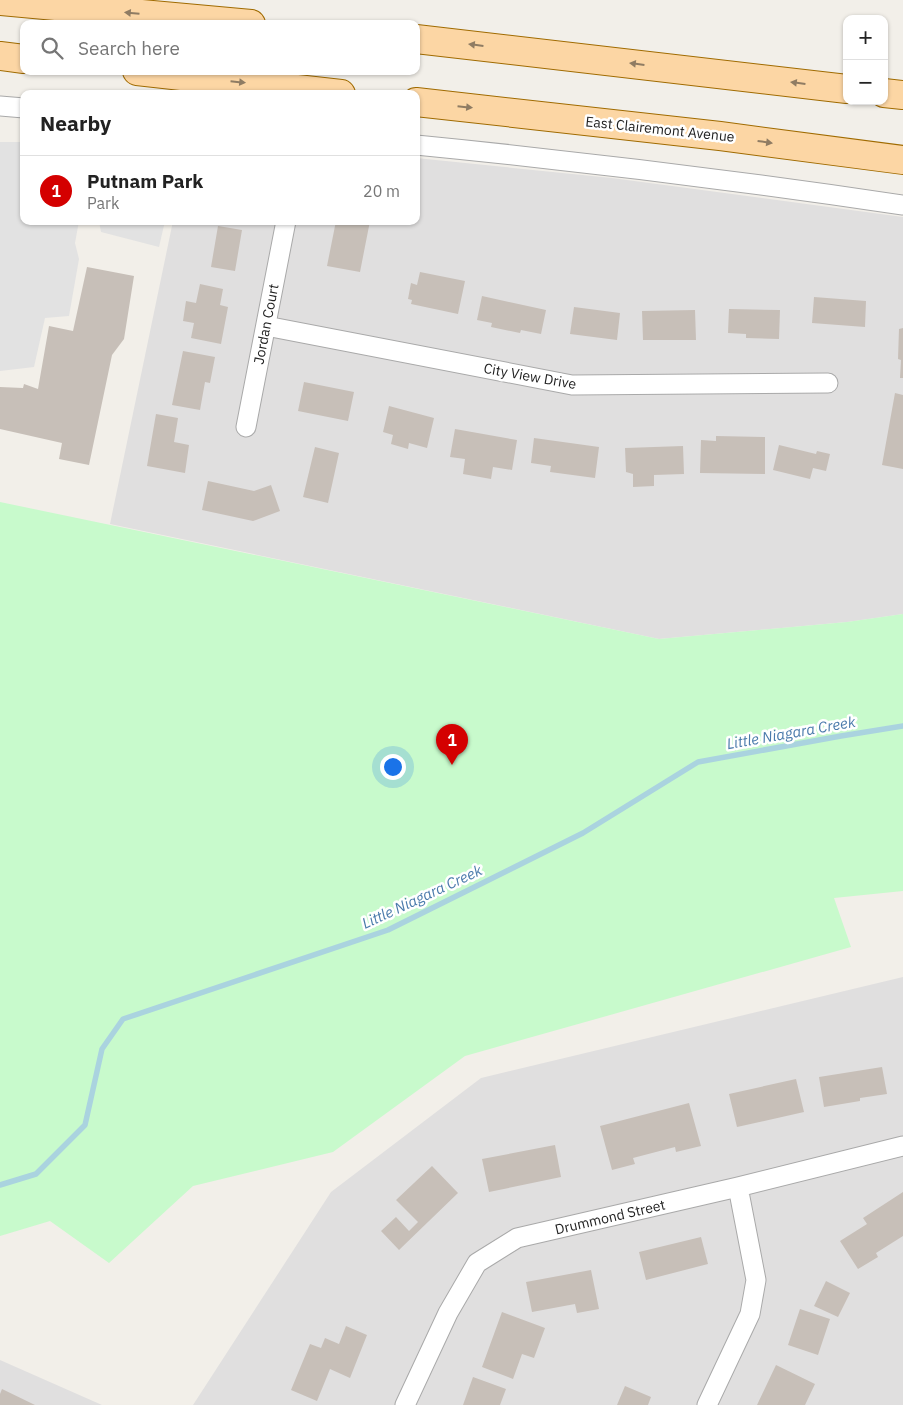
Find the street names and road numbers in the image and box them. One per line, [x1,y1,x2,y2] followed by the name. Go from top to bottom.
[585,112,736,146] street label: East Clairemont Avenue
[249,282,283,366] street label: Jordan Court
[482,359,578,393] street label: City View Drive
[553,1196,667,1238] street label: Drummond Street

